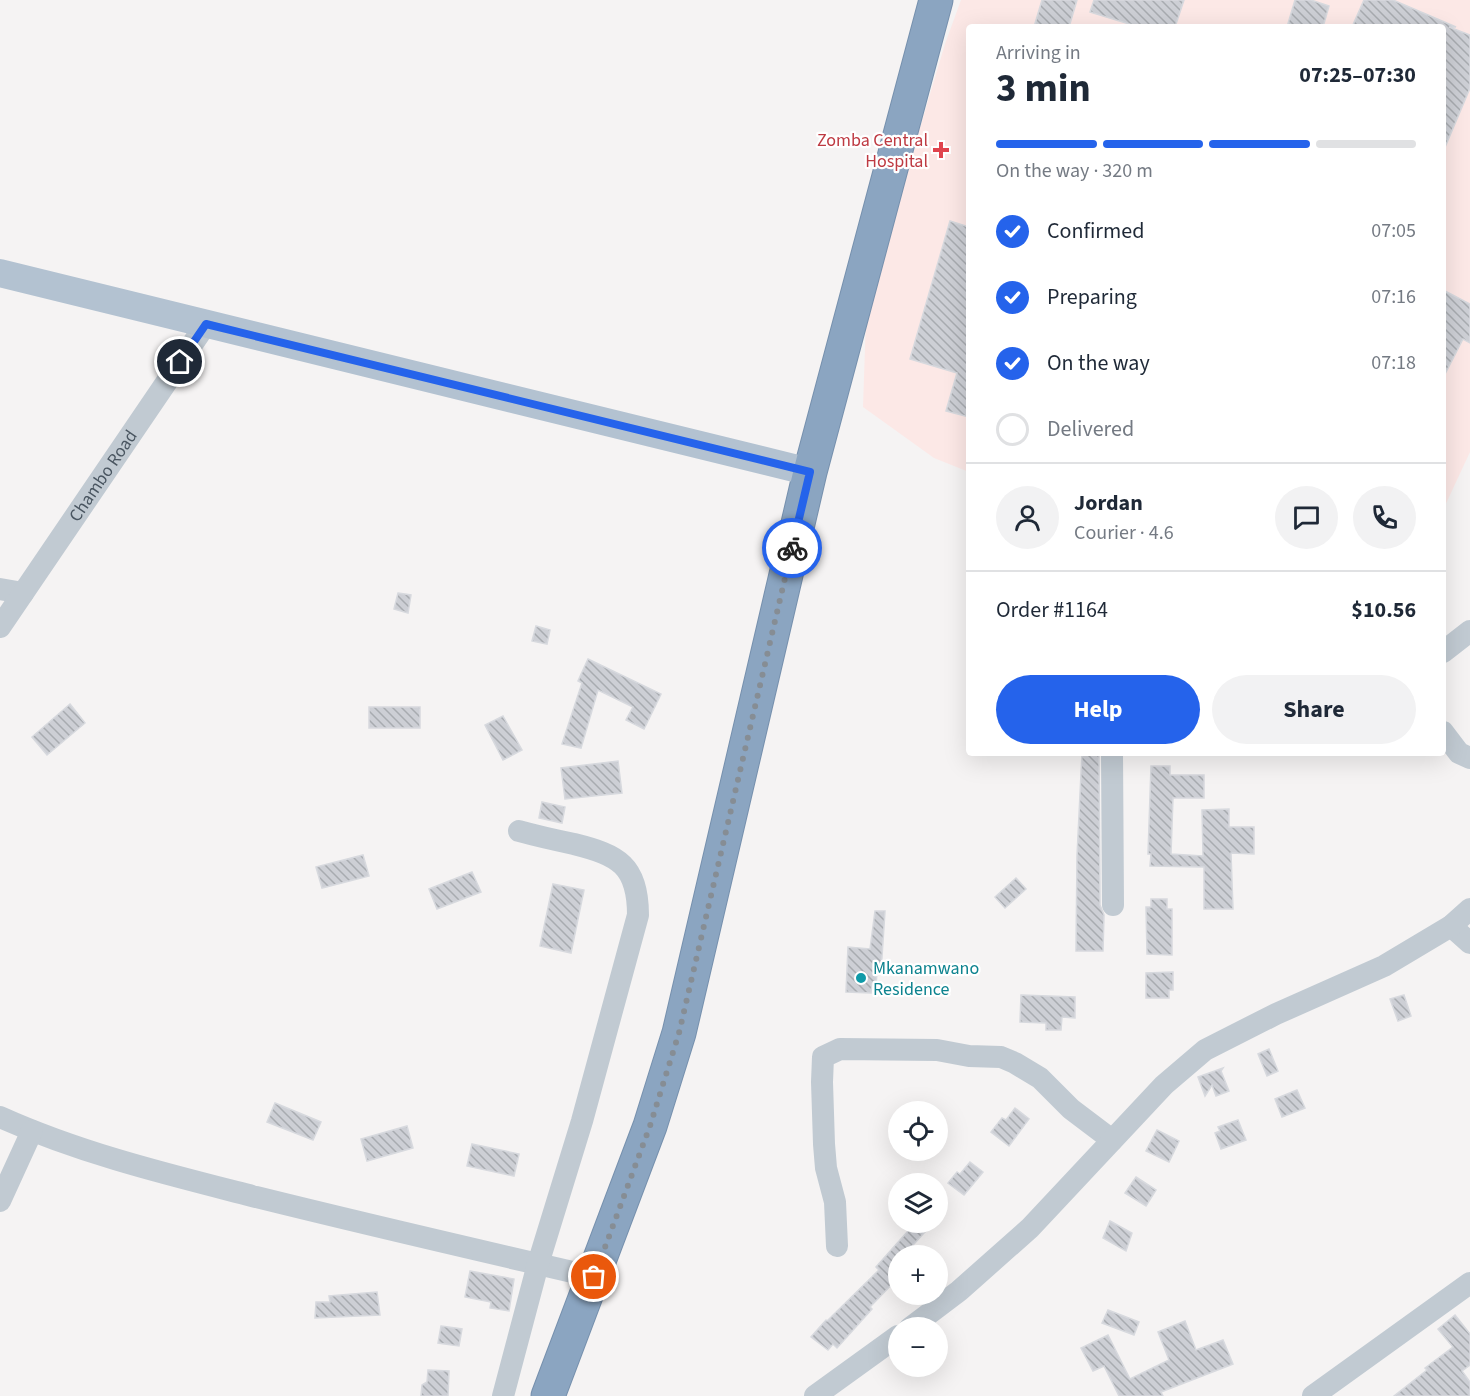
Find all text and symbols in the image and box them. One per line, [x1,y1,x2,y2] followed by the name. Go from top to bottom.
[996,39,1081,67] text: Arriving in
[1299,59,1416,91] text: 07:25–07:30
[996,61,1091,117] text: 3 min
[817,128,928,174] place label: Zomba Central Hospital
[932,141,950,159] marker: Zomba Central Hospital
[996,157,1153,185] text: On the way · 320 m
[996,215,1029,248] icon: check
[1047,215,1144,247] text: Confirmed
[1371,217,1416,245] text: 07:05
[996,281,1029,314] icon: check
[1047,281,1137,313] text: Preparing
[1371,283,1416,311] text: 07:16
[154,336,205,387] pin
[163,345,196,378] icon: home
[996,347,1029,380] icon: check
[1047,347,1150,379] text: On the way
[1371,349,1416,377] text: 07:18
[1047,413,1134,445] text: Delivered
[63,425,143,527] street label: Chambo Road
[996,486,1059,549] button: person
[1275,486,1338,549] button: chat
[1353,486,1416,549] button: phone
[1074,487,1143,519] text: Jordan
[762,518,822,578] courier
[1074,519,1174,547] text: Courier · 4.6
[776,532,809,565] icon: bike
[996,594,1108,626] text: Order #1164
[1351,594,1416,626] text: $10.56
[996,675,1200,744] button: Help
[1212,675,1416,744] button: Share
[873,956,979,1002] place label: Mkanamwano Residence
[854,971,868,985] marker: Mkanamwano Residence
[888,1101,948,1377] map controls
[888,1101,948,1161] button: locate
[888,1173,948,1233] button: layers
[888,1245,948,1305] button: +
[568,1251,619,1302] pin
[577,1260,610,1293] icon: bag
[888,1317,948,1377] button: −

